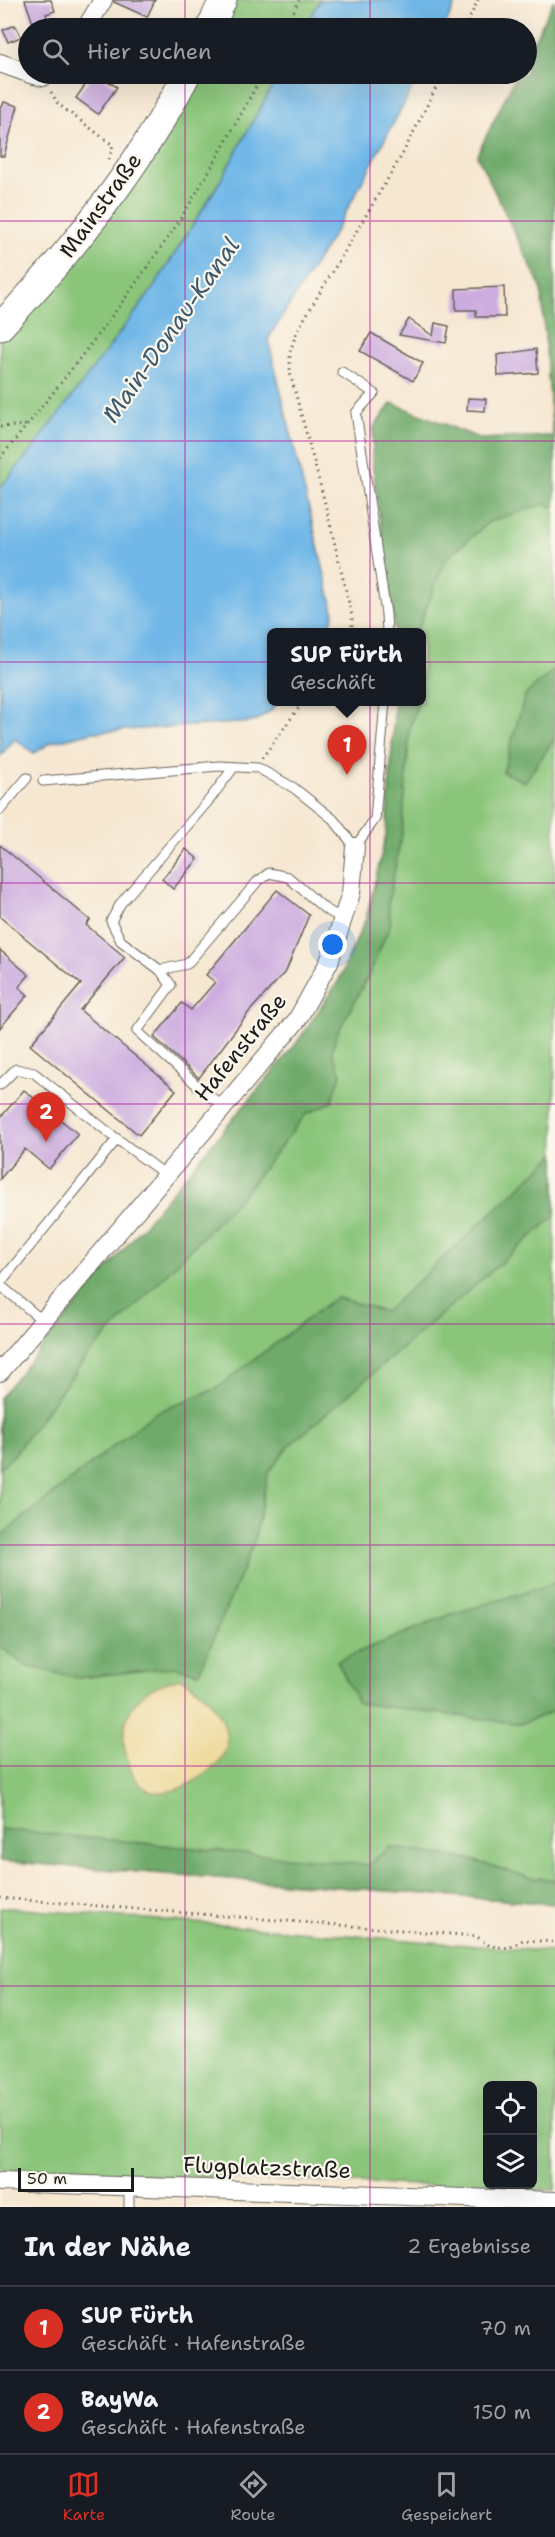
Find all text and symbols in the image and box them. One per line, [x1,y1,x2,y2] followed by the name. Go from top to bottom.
[18,18,537,84] search box
[39,35,72,68] icon: search
[87,37,212,66] text: Hier suchen
[52,147,148,264] street label: Mainstraße
[95,231,247,429] water label: Main-Donau-Kanal
[267,628,426,706] popup
[290,640,403,669] text: SUP Fürth
[290,669,376,695] text: Geschäft
[328,726,366,775] pin: 1
[318,930,347,959] your location
[188,987,293,1107] street label: Hafenstraße
[26,1092,66,1142] pin: 2
[483,2081,537,2189] map controls
[483,2081,537,2135] button: locate
[483,2135,537,2189] button: layers
[182,2150,352,2185] street label: Flugplatzstraße
[18,2165,134,2192] scale bar
[27,2168,67,2189] text: 50 m
[24,2229,191,2264] text: In der Nähe
[407,2233,531,2259] text: 2 Ergebnisse
[81,2301,194,2330] text: SUP Fürth
[39,2315,48,2341] text: 1
[479,2315,531,2341] text: 70 m
[81,2330,306,2356] text: Geschäft · Hafenstraße
[81,2385,158,2414] text: BayWa
[37,2399,51,2425] text: 2
[473,2399,531,2425] text: 150 m
[81,2414,306,2440] text: Geschäft · Hafenstraße
[63,2468,105,2525] tab: Karte
[231,2468,276,2525] tab: Route
[401,2468,492,2525] tab: Gespeichert

